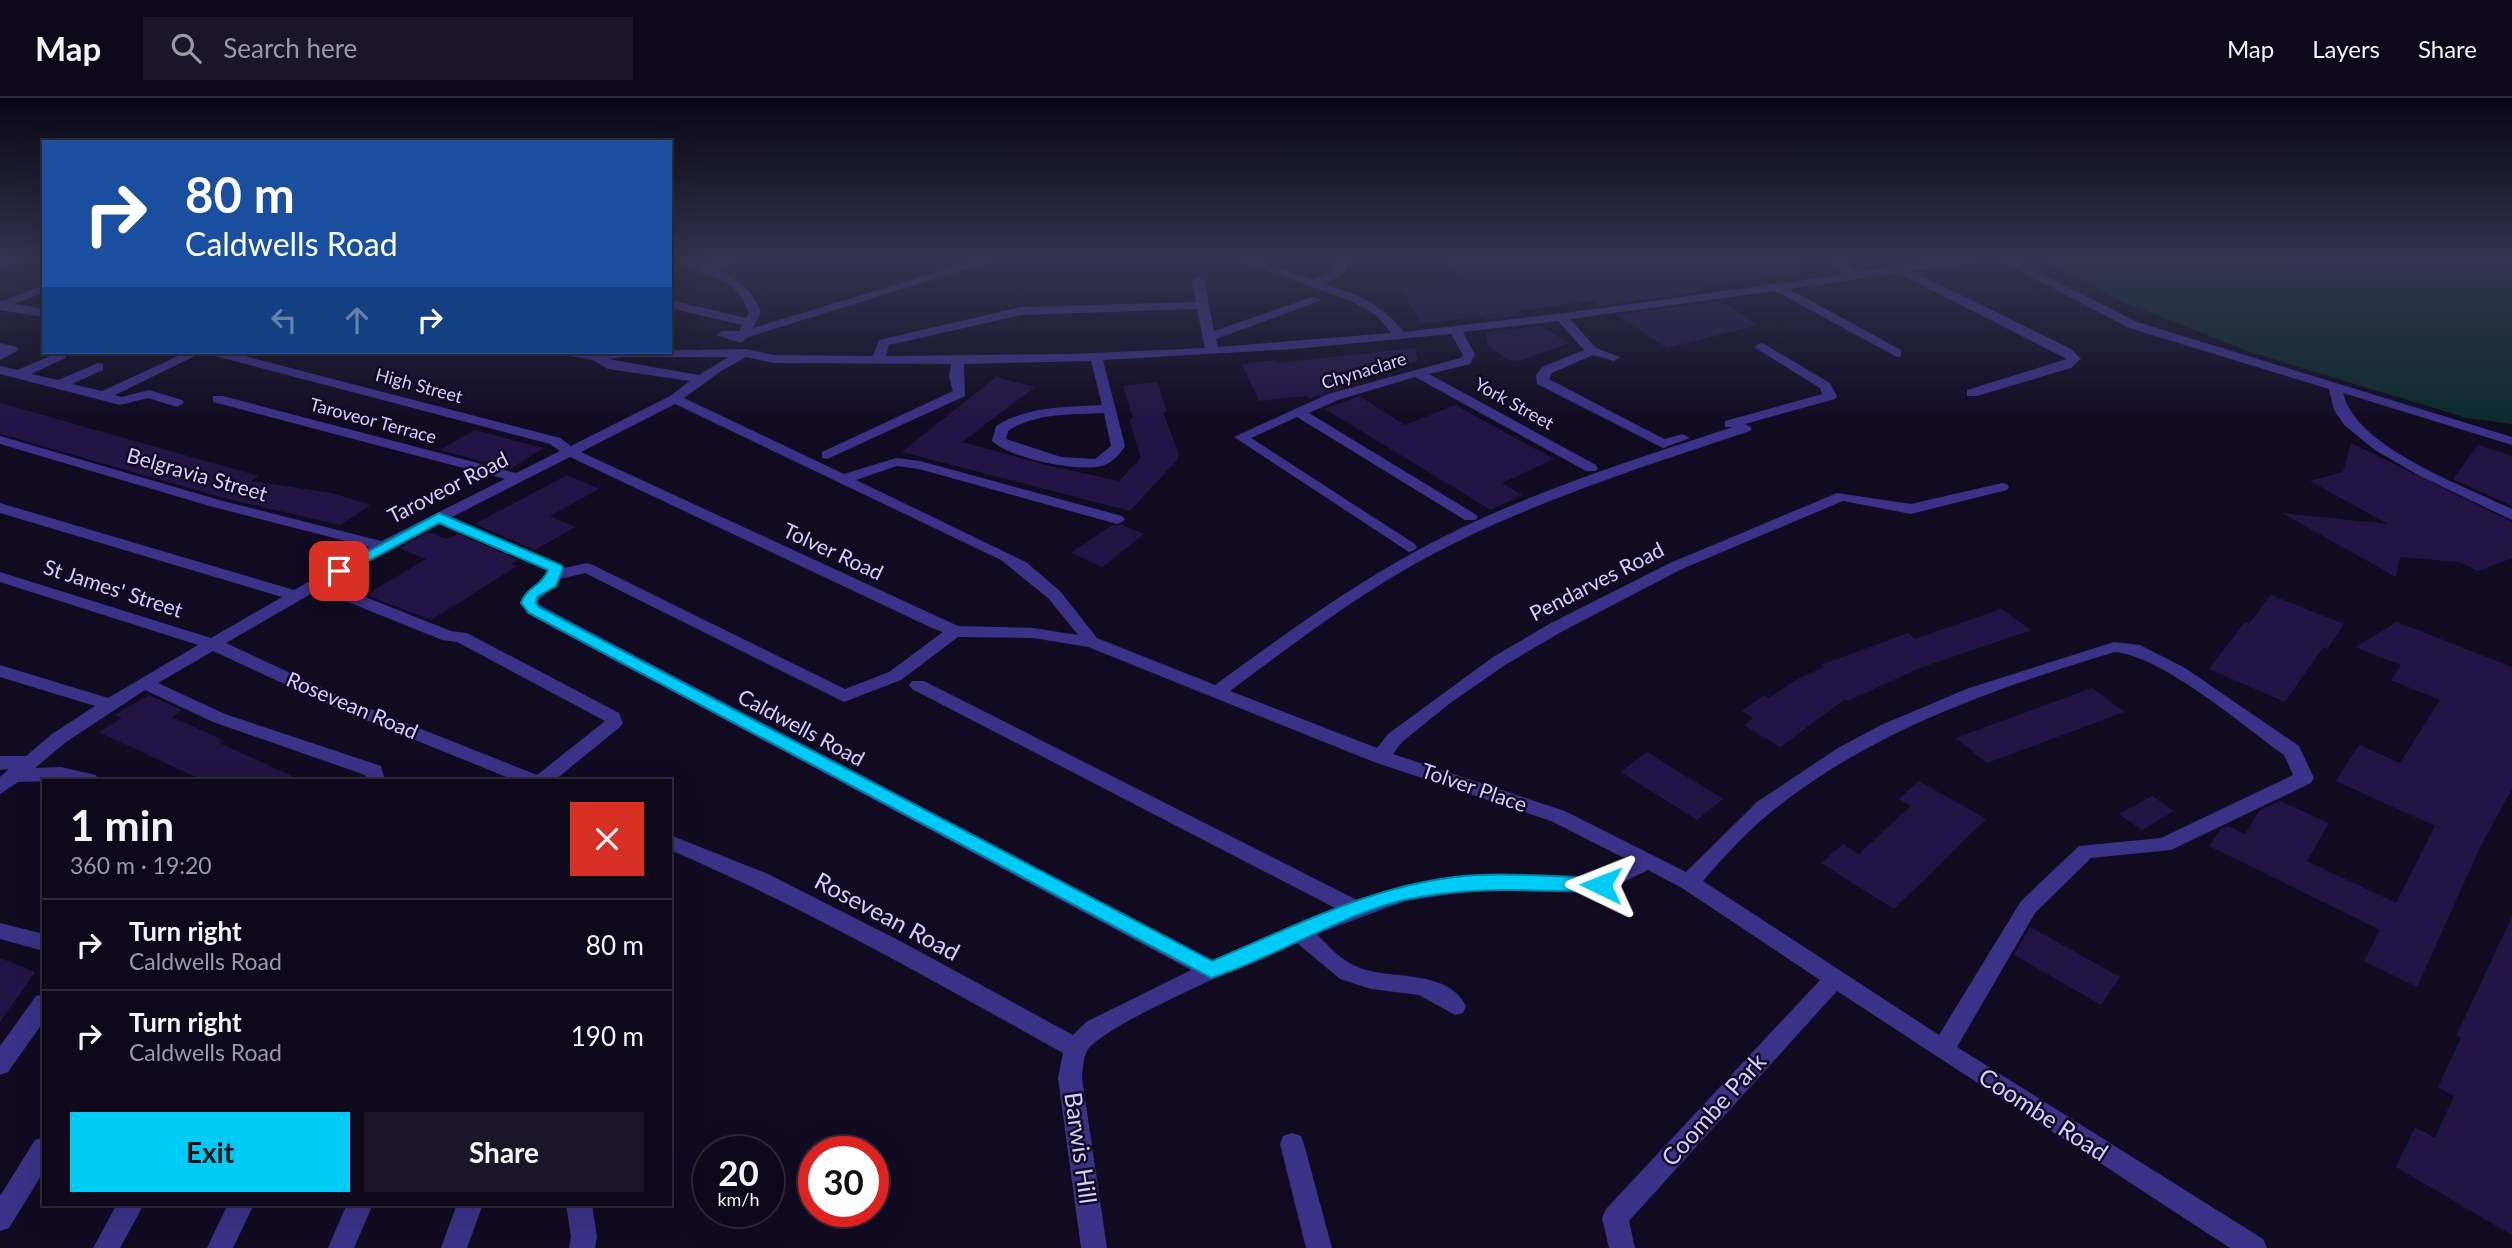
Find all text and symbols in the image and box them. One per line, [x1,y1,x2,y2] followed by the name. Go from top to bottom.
[143,17,633,80] search box
[35,28,101,68] text: Map
[167,29,205,67] icon: search
[223,32,357,64] text: Search here
[2227,34,2274,63] text: Map
[2312,34,2380,63] text: Layers
[2418,34,2477,63] text: Share
[185,165,295,223] text: 80 m
[70,168,161,259] icon: right
[185,224,398,263] text: Caldwells Road
[265,301,303,339] icon: left
[338,301,376,339] icon: ahead
[411,301,449,339] icon: right
[1319,347,1409,393] street label: Chynaclare
[373,363,466,407] street label: High Street
[1471,372,1558,434] street label: York Street
[307,393,439,448] street label: Taroveor Terrace
[124,442,271,506] street label: Belgravia Street
[383,446,512,528] street label: Taroveor Road
[780,517,888,585] street label: Tolver Road
[1525,536,1668,625] street label: Pendarves Road
[309,541,369,601] pin
[320,552,358,590] icon: arrive
[41,553,186,622] street label: St James' Street
[283,666,422,743] street label: Rosevean Road
[734,683,869,770] street label: Caldwells Road
[1419,757,1530,816] street label: Tolver Place
[70,800,174,850] text: 1 min
[570,802,644,876] button: close
[1564,848,1638,922] position arrow
[70,851,212,879] text: 360 m · 19:20
[810,865,965,966] street label: Rosevean Road
[129,915,242,947] text: Turn right
[70,926,108,964] icon: right
[586,929,644,961] text: 80 m
[129,947,282,975] text: Caldwells Road
[129,1006,242,1038] text: Turn right
[70,1017,108,1055] icon: right
[571,1020,644,1052] text: 190 m
[129,1038,282,1066] text: Caldwells Road
[1655,1046,1772,1171] street label: Coombe Park
[1974,1061,2114,1166] street label: Coombe Road
[1059,1090,1104,1205] street label: Barwis Hill
[70,1112,350,1192] button: Exit
[364,1112,644,1192] button: Share
[798,1136,889,1227] speed limit sign: 30
[718,1151,759,1193] text: 20
[717,1188,760,1210] text: km/h

